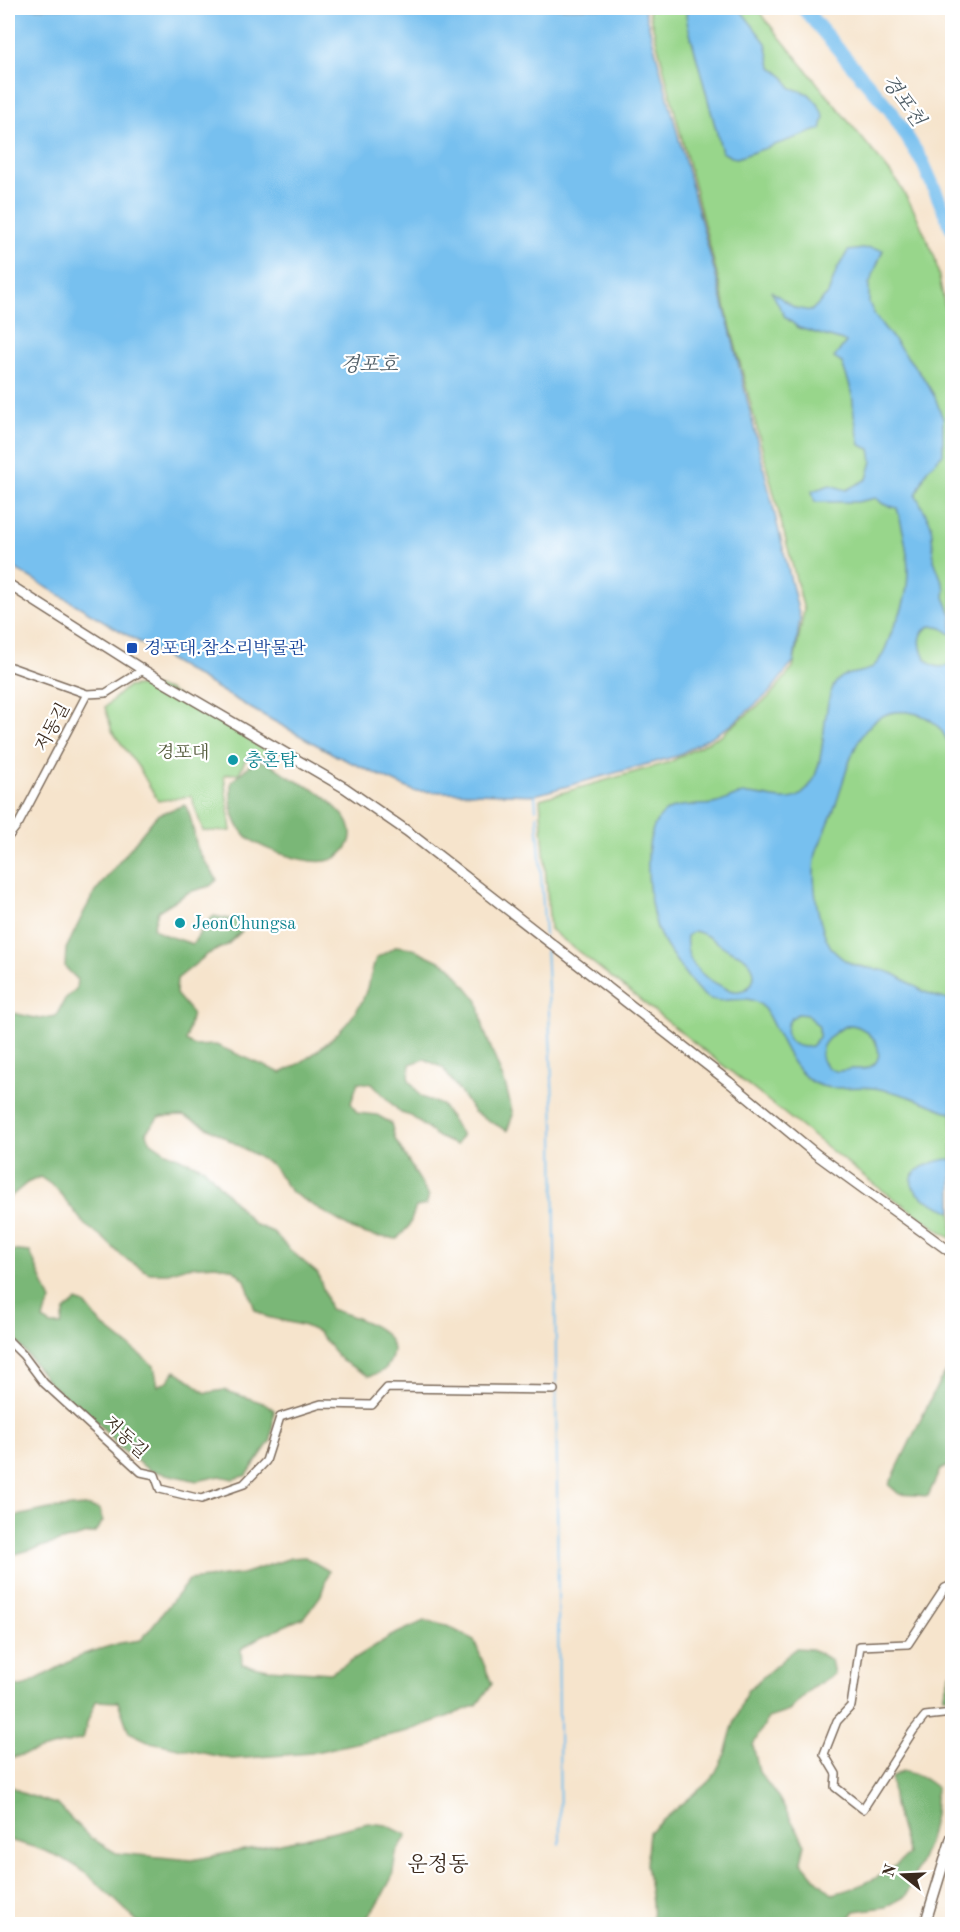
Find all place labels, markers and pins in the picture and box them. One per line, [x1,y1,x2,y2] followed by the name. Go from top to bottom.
[144,639,306,658] place label: 경포대.참소리박물관
[125,641,139,655] marker: 경포대.참소리박물관
[245,750,298,770] place label: 충혼탑
[226,753,240,767] marker: 충혼탑
[192,915,296,933] place label: JeonChungsa
[173,916,187,930] marker: JeonChungsa

